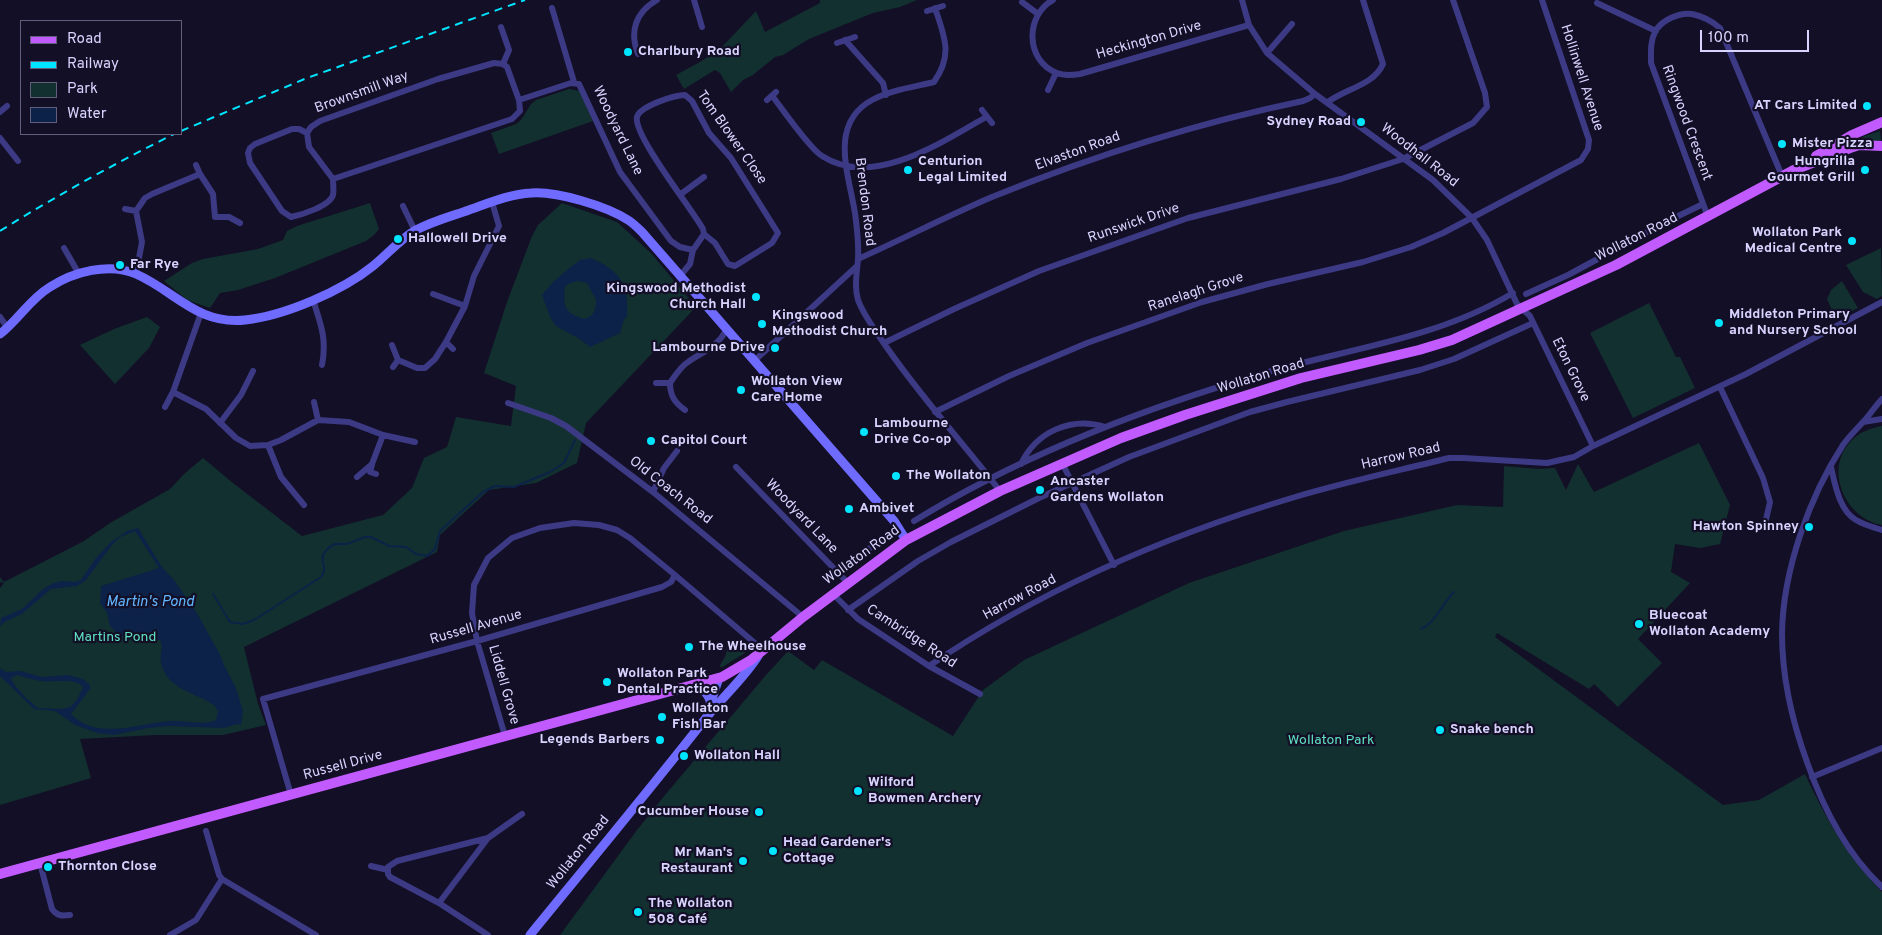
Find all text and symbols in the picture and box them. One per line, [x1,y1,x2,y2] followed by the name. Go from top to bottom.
[1094,18,1204,64] street label: Heckington Drive
[20,20,182,135] legend
[1702,20,1811,52] scale bar
[1556,23,1606,133] street label: Hollinwell Avenue
[1708,29,1749,48] text: 100 m
[67,30,102,49] text: Road
[638,44,740,60] place label: Charlbury Road
[622,46,634,58] marker: Charlbury Road
[67,55,119,74] text: Railway
[1657,63,1715,183] street label: Ringwood Crescent
[313,68,411,118] street label: Brownsmill Way
[67,80,98,99] text: Park
[588,84,646,178] street label: Woodyard Lane
[692,88,770,188] street label: Tom Blower Close
[1754,98,1857,114] place label: AT Cars Limited
[1861,100,1873,112] marker: AT Cars Limited
[67,105,106,124] text: Water
[1267,114,1351,130] place label: Sydney Road
[1355,116,1367,128] marker: Sydney Road
[1377,121,1461,191] street label: Woodhall Road
[1033,129,1123,175] street label: Elvaston Road
[1792,136,1872,152] place label: Mister Pizza
[1776,138,1788,150] marker: Mister Pizza
[918,154,1007,186] place label: Centurion Legal Limited
[1767,154,1855,186] place label: Hungrilla Gourmet Grill
[850,157,878,247] street label: Brendon Road
[902,164,914,176] marker: Centurion Legal Limited
[1859,164,1871,176] marker: Hungrilla Gourmet Grill
[1086,200,1182,248] street label: Runswick Drive
[1593,210,1681,266] street label: Wollaton Road
[1745,225,1842,258] place label: Wollaton Park Medical Centre
[408,231,507,247] place label: Hallowell Drive
[392,233,404,245] marker: Hallowell Drive
[1846,235,1858,247] marker: Wollaton Park Medical Centre
[130,257,179,273] place label: Far Rye
[114,259,126,271] marker: Far Rye
[1146,270,1246,316] street label: Ranelagh Grove
[606,281,746,314] place label: Kingswood Methodist Church Hall
[750,291,762,303] marker: Kingswood Methodist Church Hall
[1729,307,1857,340] place label: Middleton Primary and Nursery School
[772,308,887,341] place label: Kingswood Methodist Church
[1713,317,1725,329] marker: Middleton Primary and Nursery School
[756,318,768,330] marker: Kingswood Methodist Church
[1547,335,1593,405] street label: Eton Grove
[652,340,765,356] place label: Lambourne Drive
[769,342,781,354] marker: Lambourne Drive
[1215,356,1307,398] street label: Wollaton Road
[751,374,843,407] place label: Wollaton View Care Home
[735,384,747,396] marker: Wollaton View Care Home
[874,416,951,448] place label: Lambourne Drive Co-op
[858,426,870,438] marker: Lambourne Drive Co-op
[661,433,747,449] place label: Capitol Court
[645,435,657,447] marker: Capitol Court
[1360,440,1442,474] street label: Harrow Road
[625,453,715,529] street label: Old Coach Road
[906,468,991,484] place label: The Wollaton
[890,470,902,482] marker: The Wollaton
[1050,474,1164,507] place label: Ancaster Gardens Wollaton
[761,476,841,558] street label: Woodyard Lane
[1034,484,1046,496] marker: Ancaster Gardens Wollaton
[859,501,914,517] place label: Ambivet
[843,503,855,515] marker: Ambivet
[1693,519,1799,535] place label: Hawton Spinney
[1803,521,1815,533] marker: Hawton Spinney
[821,523,903,589] street label: Wollaton Road
[980,572,1060,624] street label: Harrow Road
[106,594,194,612] water label: Martin's Pond
[863,602,959,672] street label: Cambridge Road
[428,607,524,649] street label: Russell Avenue
[1649,608,1770,640] place label: Bluecoat Wollaton Academy
[1633,618,1645,630] marker: Bluecoat Wollaton Academy
[74,630,156,646] park label: Martins Pond
[699,639,806,655] place label: The Wheelhouse
[683,641,695,653] marker: The Wheelhouse
[484,643,522,727] street label: Liddell Grove
[617,666,718,699] place label: Wollaton Park Dental Practice
[601,676,613,688] marker: Wollaton Park Dental Practice
[672,701,728,734] place label: Wollaton Fish Bar
[656,711,668,723] marker: Wollaton Fish Bar
[1450,722,1534,738] place label: Snake bench
[1434,724,1446,736] marker: Snake bench
[539,732,650,748] place label: Legends Barbers
[1288,733,1374,749] park label: Wollaton Park
[654,734,666,746] marker: Legends Barbers
[302,747,384,785] street label: Russell Drive
[694,748,780,764] place label: Wollaton Hall
[678,750,690,762] marker: Wollaton Hall
[868,775,981,808] place label: Wilford Bowmen Archery
[852,785,864,797] marker: Wilford Bowmen Archery
[638,804,749,820] place label: Cucumber House
[753,806,765,818] marker: Cucumber House
[544,813,614,893] street label: Wollaton Road
[783,835,891,868] place label: Head Gardener's Cottage
[661,845,733,878] place label: Mr Man's Restaurant
[767,845,779,857] marker: Head Gardener's Cottage
[737,855,749,867] marker: Mr Man's Restaurant
[58,859,157,875] place label: Thornton Close
[42,861,54,873] marker: Thornton Close
[648,896,733,929] place label: The Wollaton 508 Café
[632,906,644,918] marker: The Wollaton 508 Café

